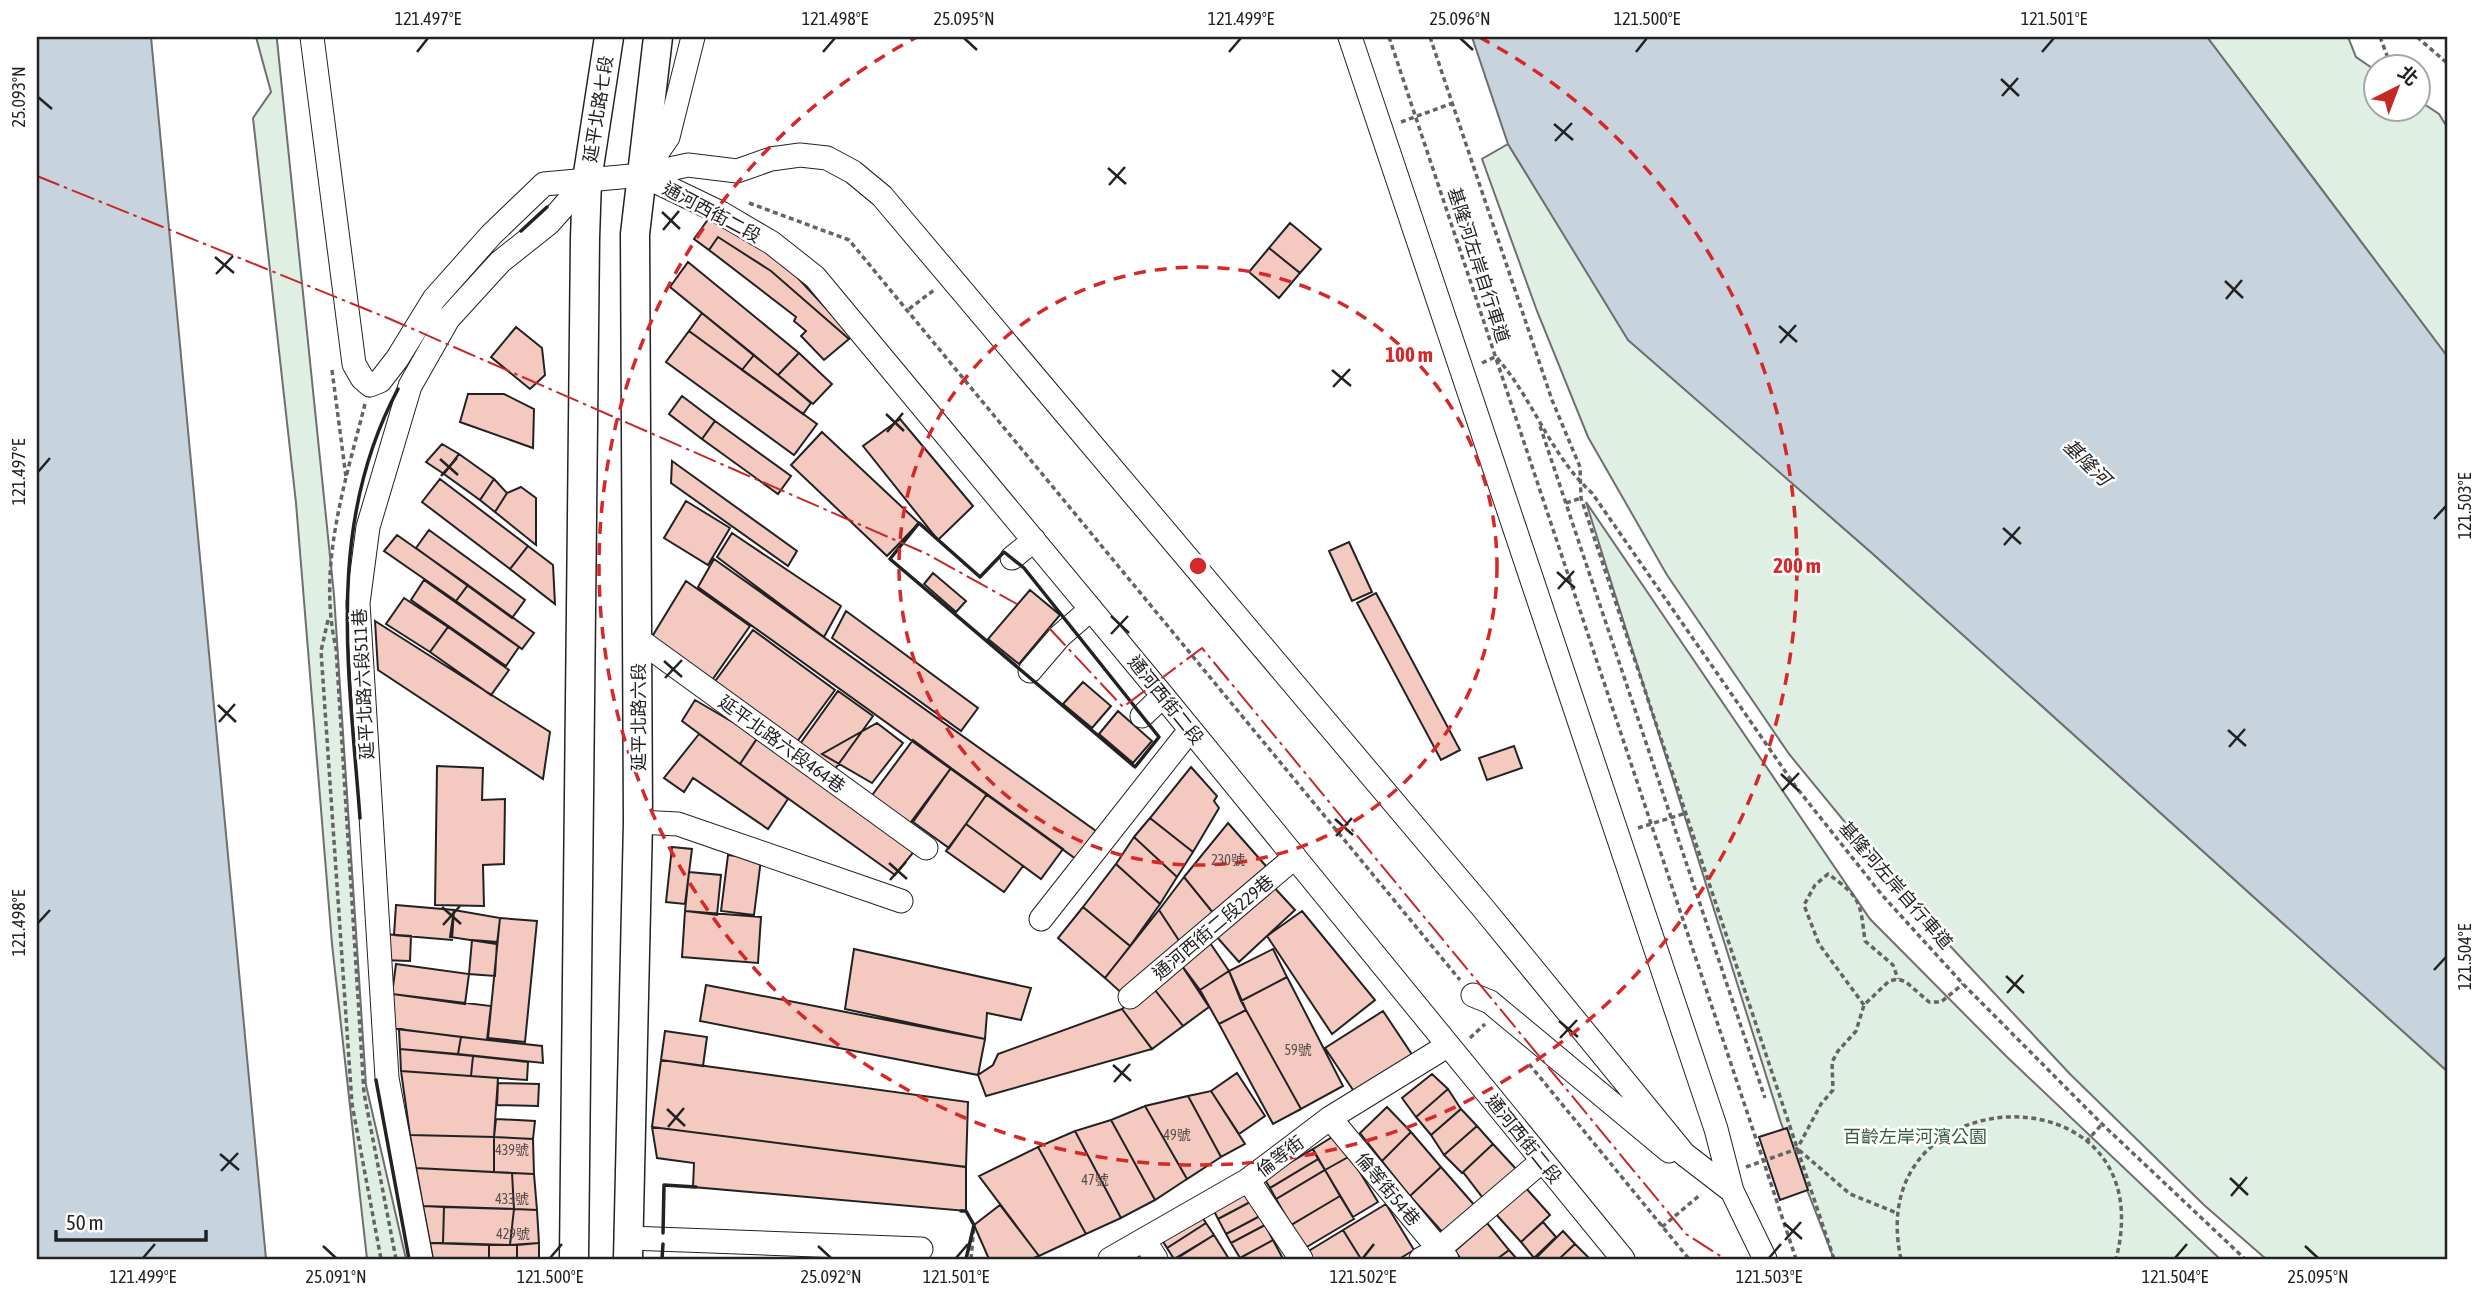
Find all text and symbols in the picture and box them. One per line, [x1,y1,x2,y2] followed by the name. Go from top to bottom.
[395,8,462,29] text: 121.497°E
[802,8,869,29] text: 121.498°E
[933,8,995,29] text: 25.095°N
[1208,8,1275,29] text: 121.499°E
[1429,8,1491,29] text: 25.096°N
[1614,8,1681,29] text: 121.500°E
[2021,8,2088,29] text: 121.501°E
[2362,52,2432,122] north arrow
[579,54,617,164] street label: 延平北路七段
[2394,61,2423,90] text: 北
[8,66,29,128] text: 25.093°N
[659,177,765,247] street label: 通河西街二段
[1444,185,1514,345] street label: 基隆河左岸自行車道
[1385,342,1433,366] text: 100 m
[2059,434,2118,492] water label: 基隆河
[8,438,29,505] text: 121.497°E
[2454,472,2475,539] text: 121.503°E
[1773,553,1821,577] text: 200 m
[1186,554,1210,578] centre of rings
[349,608,377,760] street label: 延平北路六段511巷
[1124,651,1208,749] street label: 通河西街二段
[628,663,649,771] street label: 延平北路六段
[715,691,849,797] street label: 延平北路六段464巷
[1835,817,1957,953] street label: 基隆河左岸自行車道
[1211,852,1245,868] house number: 230號
[1148,870,1278,984] street label: 通河西街二段229巷
[8,889,29,956] text: 121.498°E
[2454,923,2475,990] text: 121.504°E
[1284,1042,1312,1058] house number: 59號
[1482,1090,1566,1188] street label: 通河西街二段
[1843,1126,1987,1147] park label: 百齡左岸河濱公園
[1163,1127,1191,1143] house number: 49號
[1252,1131,1308,1181] street label: 倫等街
[495,1142,529,1158] house number: 439號
[1351,1148,1425,1230] street label: 倫等街54巷
[1081,1172,1109,1188] house number: 47號
[495,1191,529,1207] house number: 433號
[56,1198,206,1242] scale bar
[66,1210,104,1234] text: 50 m
[496,1226,530,1242] house number: 429號
[110,1266,177,1287] text: 121.499°E
[305,1266,367,1287] text: 25.091°N
[517,1266,584,1287] text: 121.500°E
[800,1266,862,1287] text: 25.092°N
[923,1266,990,1287] text: 121.501°E
[1330,1266,1397,1287] text: 121.502°E
[1736,1266,1803,1287] text: 121.503°E
[2142,1266,2209,1287] text: 121.504°E
[2287,1266,2349,1287] text: 25.095°N

